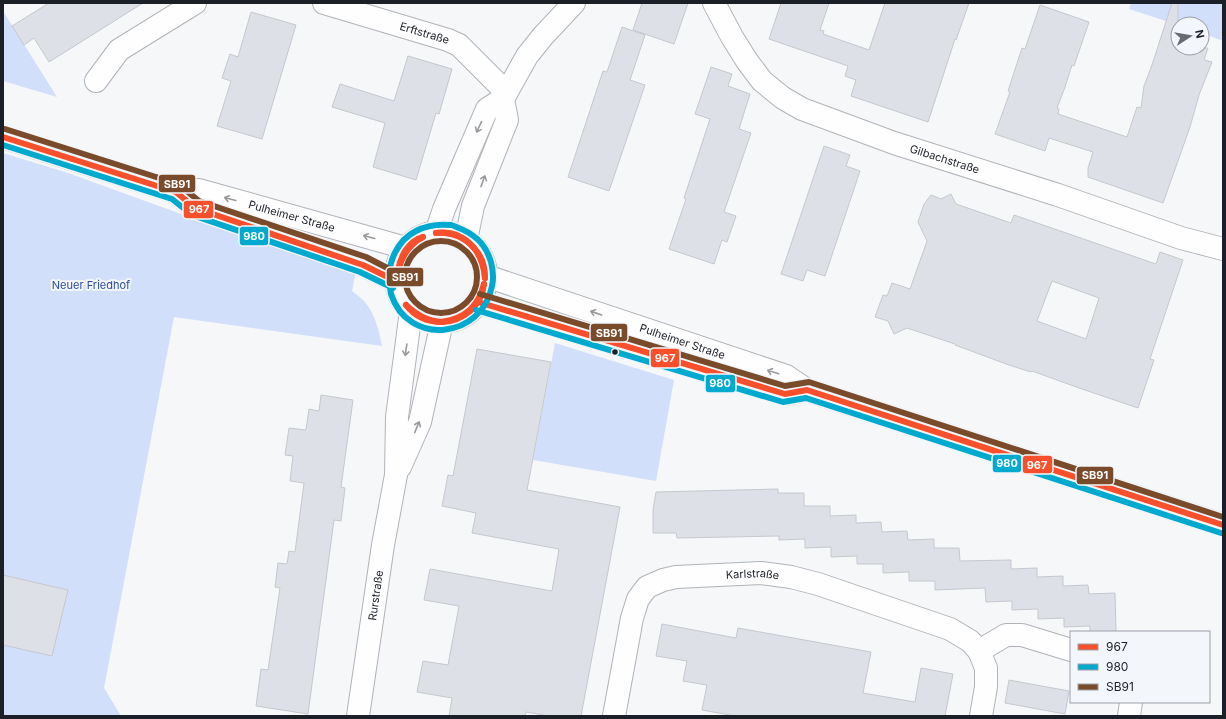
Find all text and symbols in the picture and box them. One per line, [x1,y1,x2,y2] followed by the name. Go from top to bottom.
[1170,16,1210,56] north arrow
[398,19,451,47] street label: Erftstraße
[1192,28,1208,39] text: N
[475,121,482,133] one-way arrow
[908,141,981,177] street label: Gilbachstraße
[158,174,196,193] line badge: SB91
[479,175,487,187] one-way arrow
[164,177,190,191] text: SB91
[224,195,237,202] one-way arrow
[247,197,337,235] street label: Pulheimer Straße
[183,200,214,219] line badge: 967
[189,202,209,216] text: 967
[239,226,269,246] line badge: 980
[243,229,265,243] text: 980
[363,233,376,240] one-way arrow
[386,267,424,287] line badge: SB91
[392,270,418,284] text: SB91
[52,278,130,292] park label: Neuer Friedhof
[590,309,603,316] one-way arrow
[638,321,727,362] street label: Pulheimer Straße
[590,323,628,342] line badge: SB91
[596,326,622,340] text: SB91
[402,343,410,356] one-way arrow
[610,347,620,357] unlabelled marker
[650,348,680,368] line badge: 967
[655,351,675,365] text: 967
[767,367,779,375] one-way arrow
[705,374,736,393] line badge: 980
[709,376,731,390] text: 980
[414,421,422,433] one-way arrow
[992,454,1022,473] line badge: 980
[1022,455,1053,474] line badge: 967
[996,456,1018,470] text: 980
[1027,458,1047,472] text: 967
[1076,466,1114,485] line badge: SB91
[1082,468,1108,482] text: SB91
[725,566,780,582] street label: Karlstraße
[365,569,386,621] street label: Rurstraße
[1070,631,1210,703] legend
[1106,639,1128,654] text: 967
[1106,659,1128,674] text: 980
[1106,679,1134,694] text: SB91

